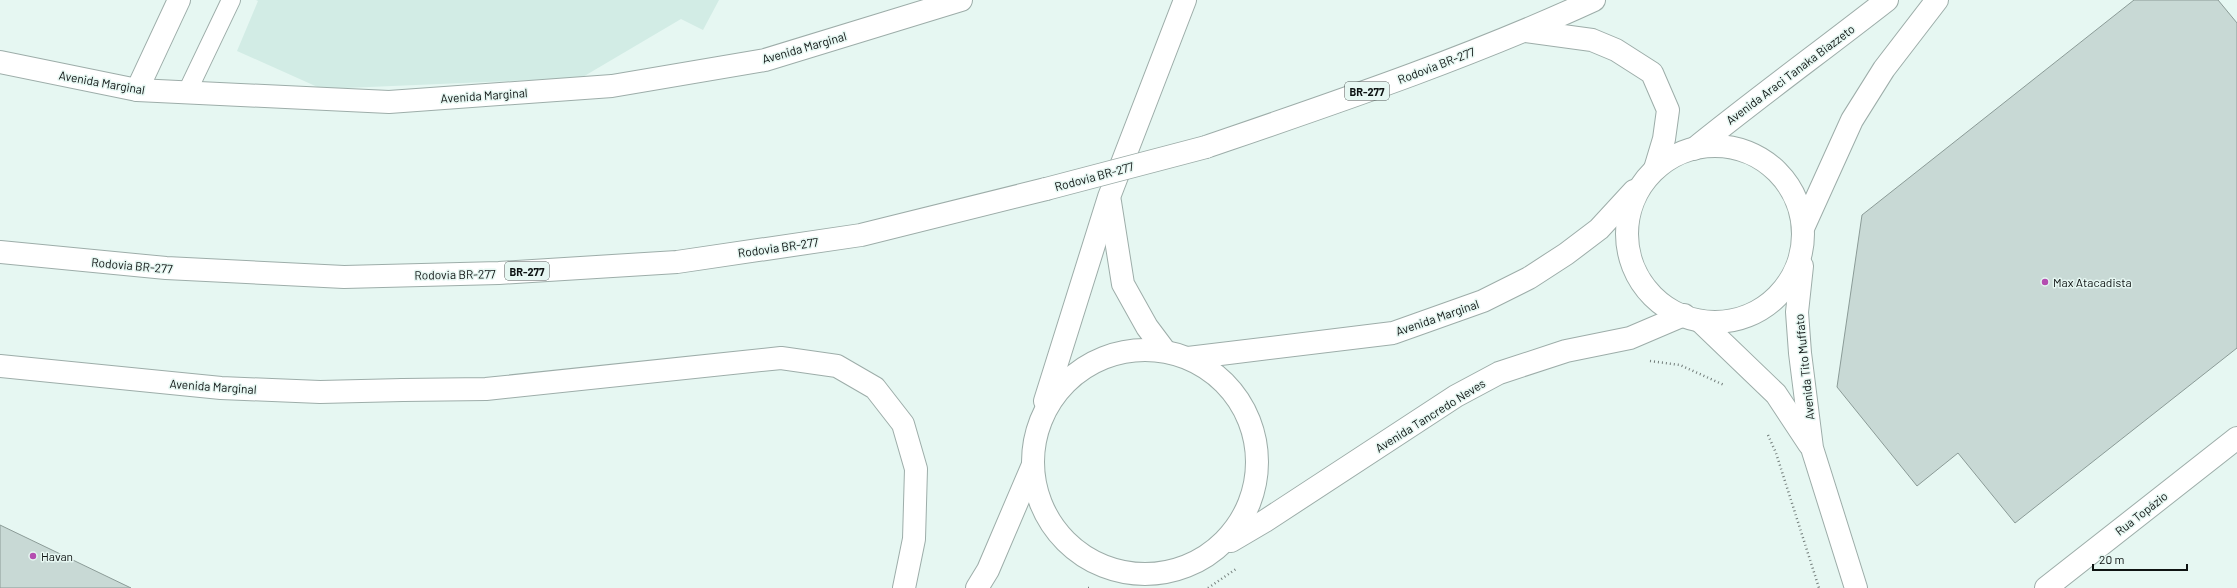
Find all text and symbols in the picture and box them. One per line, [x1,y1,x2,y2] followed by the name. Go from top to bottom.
[1723,21,1857,127] street label: Avenida Araci Tanaka Biazzeto
[760,28,848,66] street label: Avenida Marginal
[1396,44,1477,86] street label: Rodovia BR-277
[58,68,146,96] street label: Avenida Marginal
[1345,82,1389,100] road number: BR-277
[440,85,528,105] street label: Avenida Marginal
[1053,159,1135,193] street label: Rodovia BR-277
[737,234,820,260] street label: Rodovia BR-277
[91,254,173,276] street label: Rodovia BR-277
[505,262,549,280] road number: BR-277
[414,266,496,282] street label: Rodovia BR-277
[2053,275,2132,289] place label: Max Atacadista
[2040,277,2050,287] marker: Max Atacadista
[1393,296,1481,338] street label: Avenida Marginal
[1791,313,1817,421] street label: Avenida Tito Muffato
[1372,375,1488,455] street label: Avenida Tancredo Neves
[169,376,257,396] street label: Avenida Marginal
[2112,488,2170,538] street label: Rua Topázio
[2093,546,2187,572] scale bar
[41,549,73,563] place label: Havan
[28,551,38,561] marker: Havan
[2099,552,2125,566] text: 20 m

